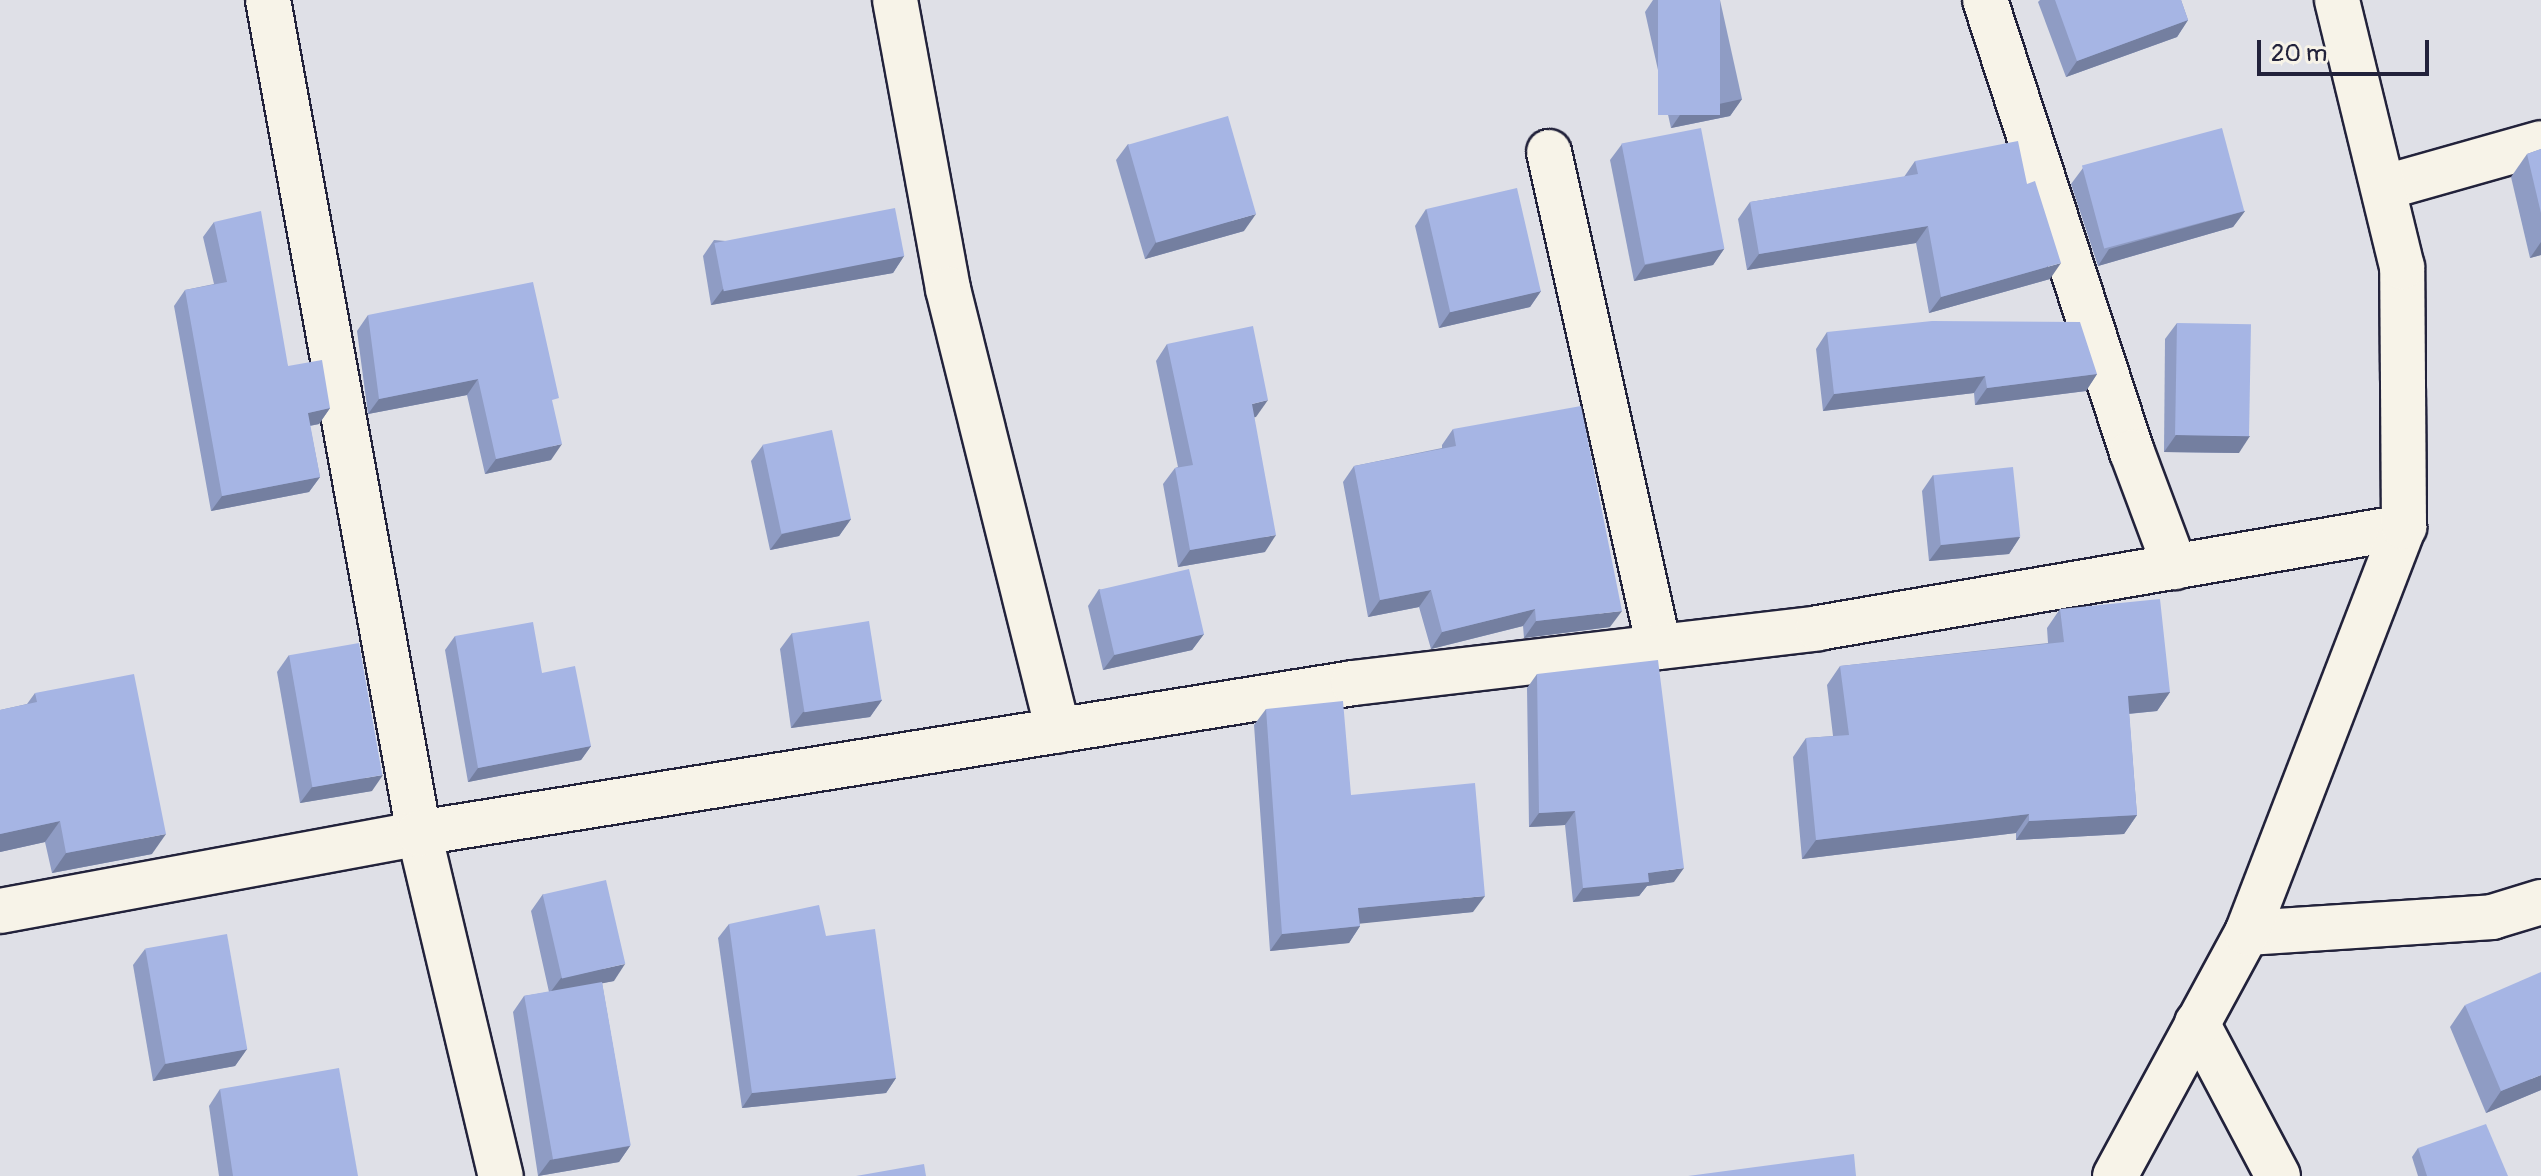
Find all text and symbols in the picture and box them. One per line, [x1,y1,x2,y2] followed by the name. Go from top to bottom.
[2261,24,2433,74] scale bar
[2271,39,2327,68] text: 20 m

